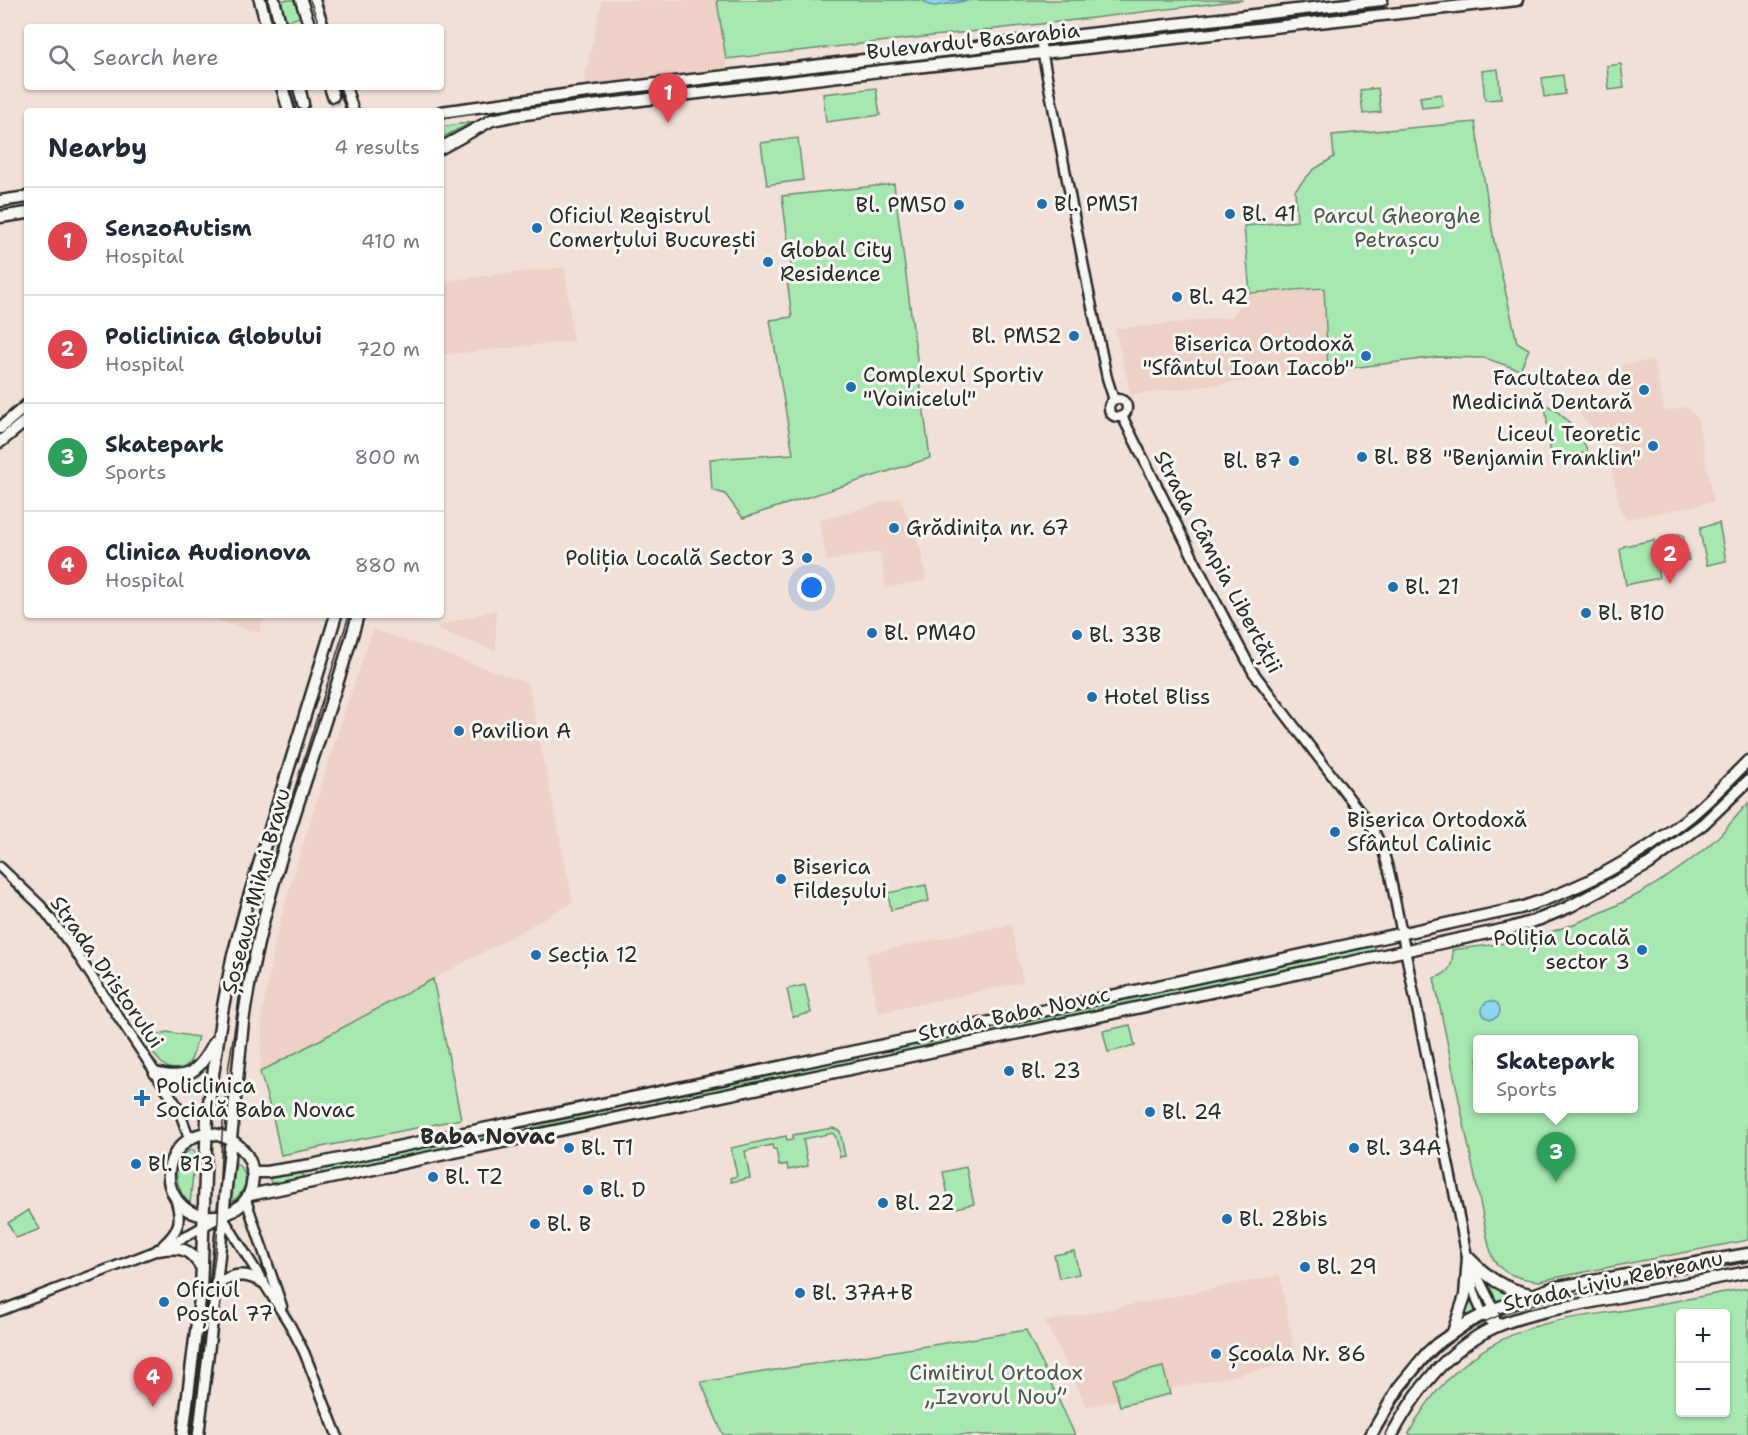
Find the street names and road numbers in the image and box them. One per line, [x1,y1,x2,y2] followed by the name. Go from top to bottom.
[865,16,1081,66] street label: Bulevardul Basarabia
[1147,446,1289,678] street label: Strada Câmpia Libertății
[215,785,298,997] street label: Șoseaua Mihai Bravu
[44,890,170,1054] street label: Strada Dristorului
[915,980,1113,1048] street label: Strada Baba Novac
[1500,1244,1726,1318] street label: Strada Liviu Rebreanu

